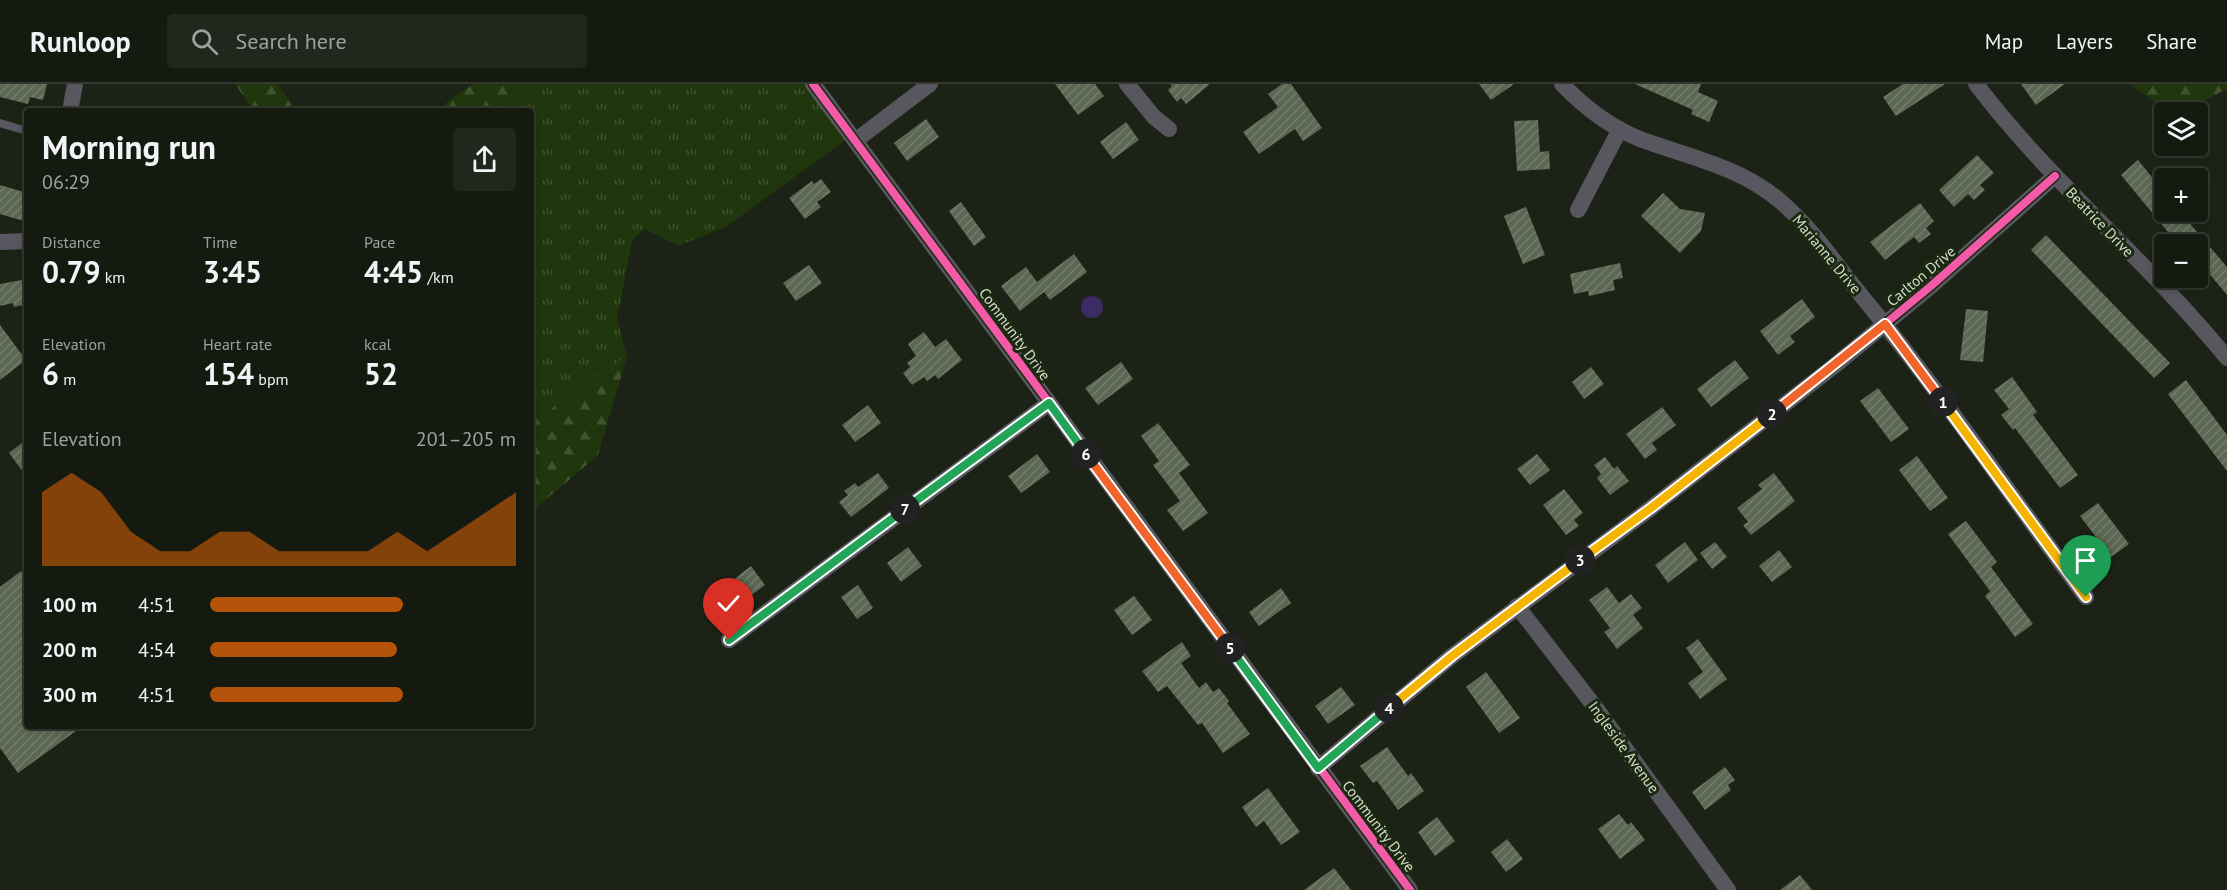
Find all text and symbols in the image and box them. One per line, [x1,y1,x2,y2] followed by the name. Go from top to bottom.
[167,14,587,68] search box
[30,23,131,60] text: Runloop
[188,25,221,58] icon: search
[236,27,347,55] text: Search here
[1985,28,2023,55] text: Map
[2056,28,2113,55] text: Layers
[2146,28,2197,55] text: Share
[2154,102,2208,288] map controls
[2154,102,2208,156] button: layers
[42,125,216,168] text: Morning run
[453,128,516,191] button: share
[2154,168,2208,222] button: +
[42,169,90,195] text: 06:29
[2062,183,2138,261] street label: Beatrice Drive
[1788,211,1866,297] street label: Marianne Drive
[42,232,101,252] text: Distance
[203,232,237,252] text: Time
[364,232,395,252] text: Pace
[2154,234,2208,288] button: −
[1883,242,1959,310] street label: Carlton Drive
[42,252,100,291] text: 0.79
[203,252,262,291] text: 3:45
[364,252,423,291] text: 4:45
[100,267,125,287] text: km
[423,267,454,287] text: /km
[975,284,1055,384] street label: Community Drive
[42,334,106,354] text: Elevation
[203,334,272,354] text: Heart rate
[364,334,391,354] text: kcal
[42,354,59,393] text: 6
[203,354,254,393] text: 154
[364,354,398,393] text: 52
[59,369,76,389] text: m
[254,369,289,389] text: bpm
[1928,387,1958,417] pin: 1
[1938,392,1948,412] text: 1
[1757,399,1787,429] pin: 2
[1767,404,1777,424] text: 2
[42,426,122,452] text: Elevation
[416,426,516,452] text: 201–205 m
[1071,439,1101,469] pin: 6
[1081,444,1091,464] text: 6
[890,494,920,524] pin: 7
[900,499,910,519] text: 7
[2060,535,2111,597] pin
[2069,544,2102,577] icon: arrive
[1565,545,1595,575] pin: 3
[1575,550,1585,570] text: 3
[703,578,754,640] pin
[712,587,745,620] icon: check
[42,592,97,618] text: 100 m
[138,592,175,618] text: 4:51
[1215,633,1245,663] pin: 5
[42,637,97,663] text: 200 m
[138,637,175,663] text: 4:54
[1225,638,1235,658] text: 5
[42,682,97,708] text: 300 m
[138,682,175,708] text: 4:51
[1374,693,1404,723] pin: 4
[1584,697,1664,797] street label: Ingleside Avenue
[1384,698,1394,718] text: 4
[1338,776,1420,876] street label: Community Drive

